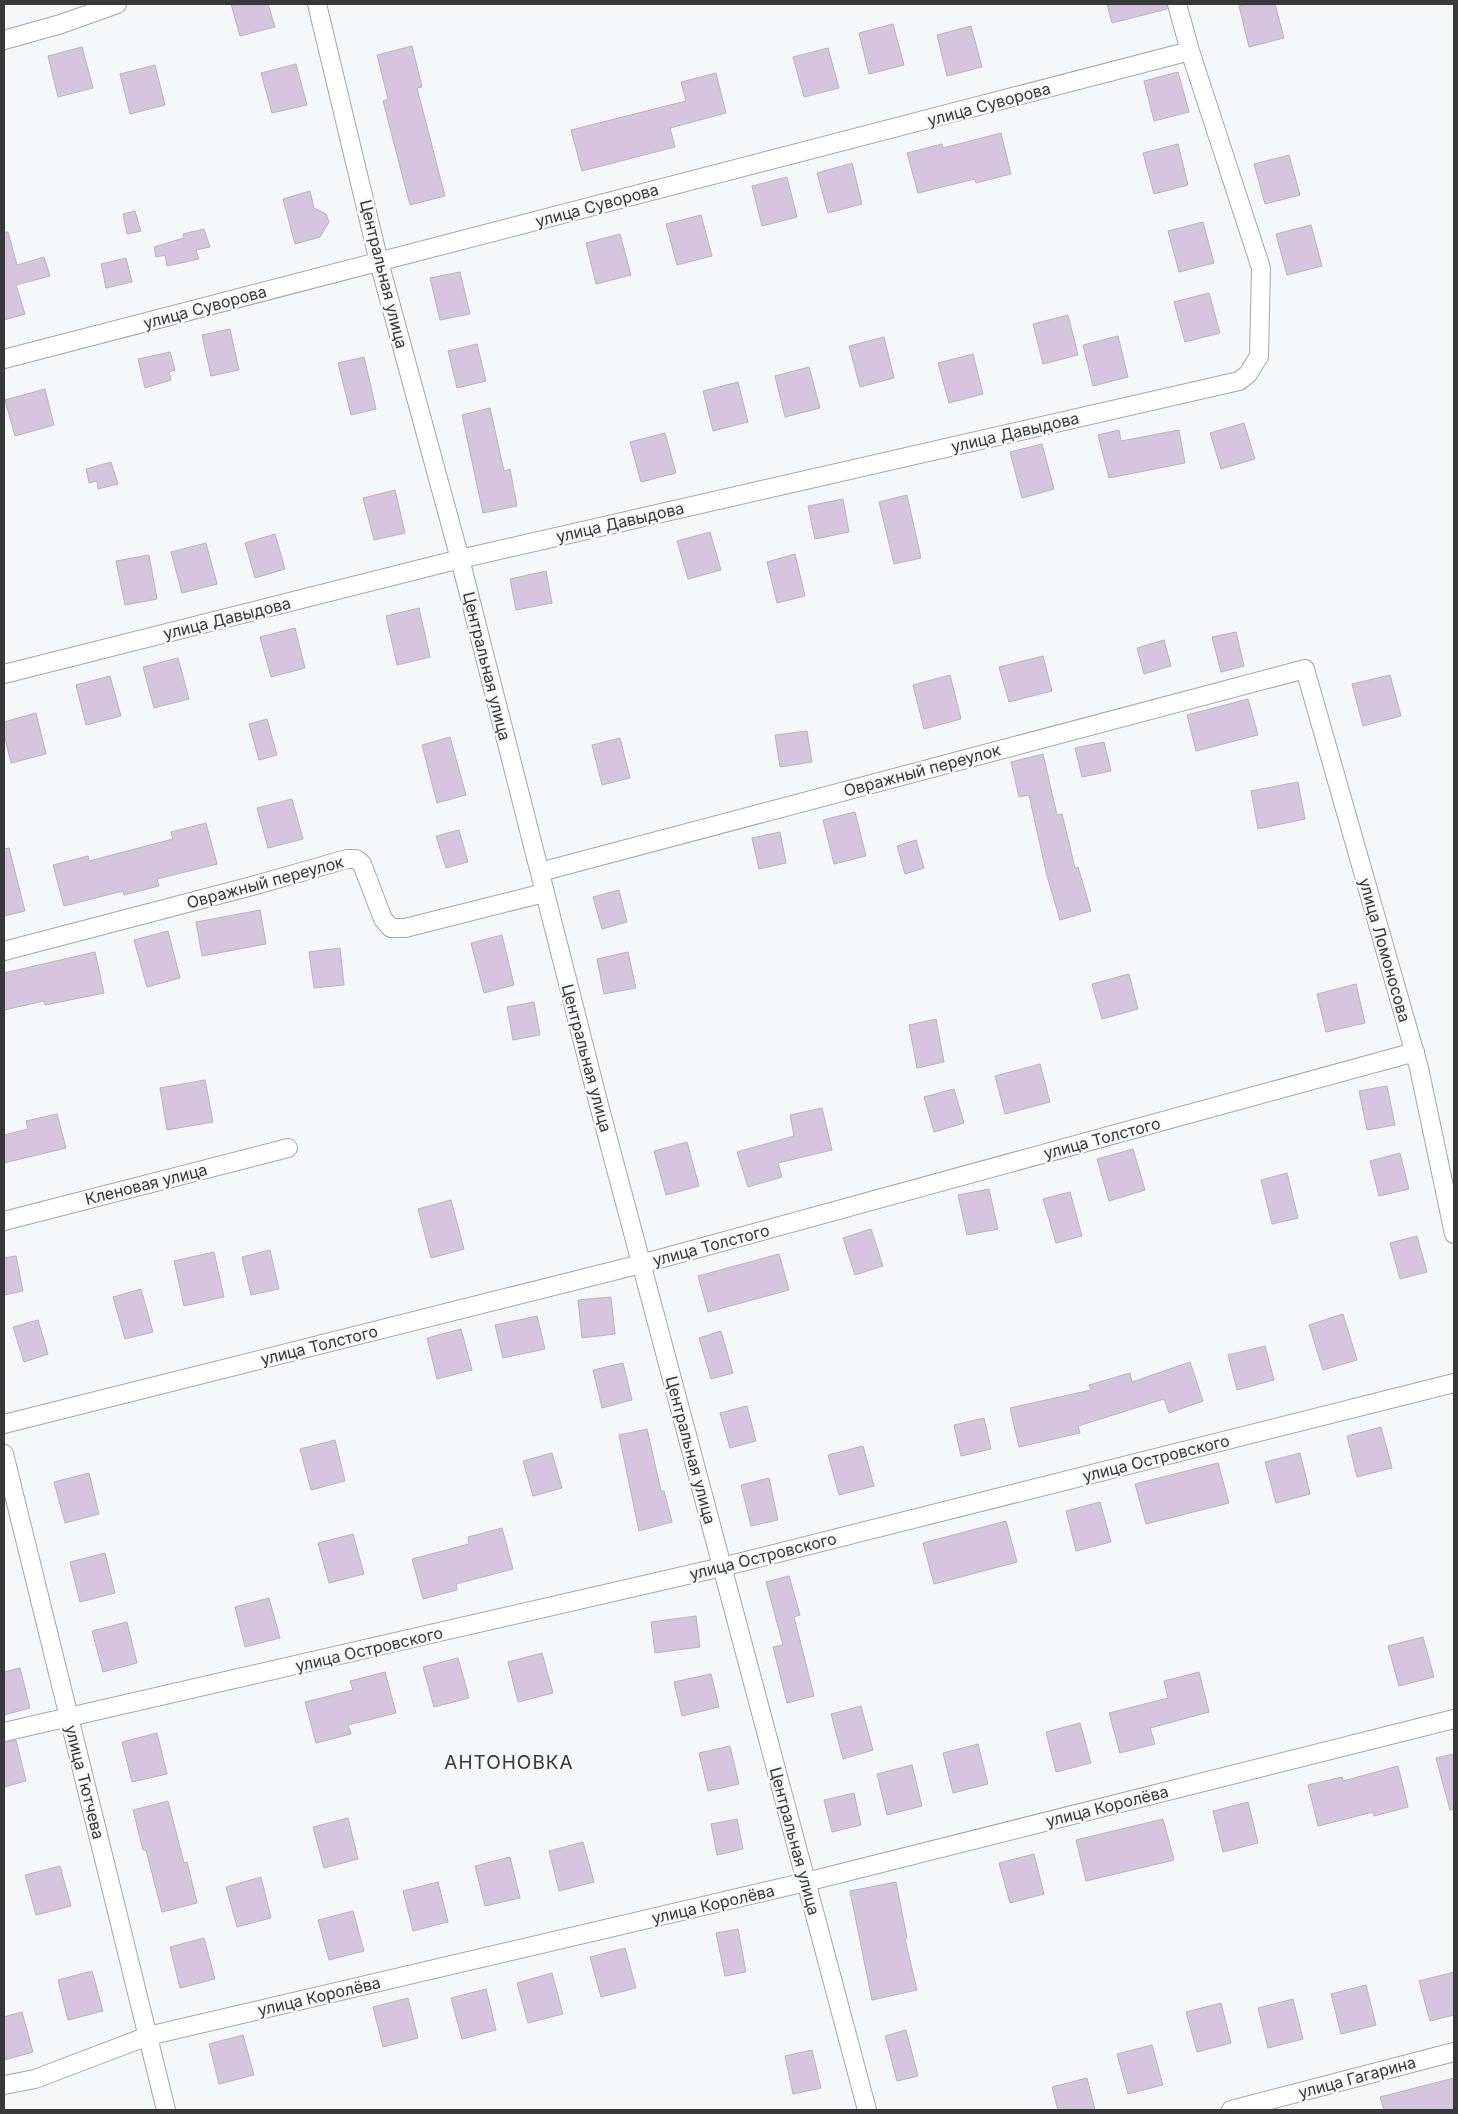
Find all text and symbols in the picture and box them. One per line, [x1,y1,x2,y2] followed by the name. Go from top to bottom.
[925,78,1053,130] street label: улица Суворова
[533,179,661,231] street label: улица Суворова
[356,198,412,350] street label: Центральная улица
[141,281,269,333] street label: улица Суворова
[949,408,1081,456] street label: улица Давыдова
[554,498,686,546] street label: улица Давыдова
[459,590,515,742] street label: Центральная улица
[161,593,293,643] street label: улица Давыдова
[841,739,1003,801] street label: Овражный переулок
[184,851,346,913] street label: Овражный переулок
[1355,876,1415,1024] street label: улица Ломоносова
[558,982,616,1134] street label: Центральная улица
[1041,1113,1163,1163] street label: улица Толстого
[83,1159,209,1209] street label: Кленовая улица
[650,1220,772,1270] street label: улица Толстого
[258,1321,380,1369] street label: улица Толстого
[662,1374,720,1526] street label: Центральная улица
[1080,1430,1232,1486] street label: улица Островского
[687,1528,839,1584] street label: улица Островского
[293,1622,445,1676] street label: улица Островского
[61,1723,109,1841] street label: улица Тютчева
[444,1751,574,1774] district label: АНТОНОВКА
[766,1765,824,1917] street label: Центральная улица
[1044,1781,1170,1831] street label: улица Королёва
[650,1880,776,1928] street label: улица Королёва
[256,1972,382,2020] street label: улица Королёва
[1296,2052,1418,2102] street label: улица Гагарина

